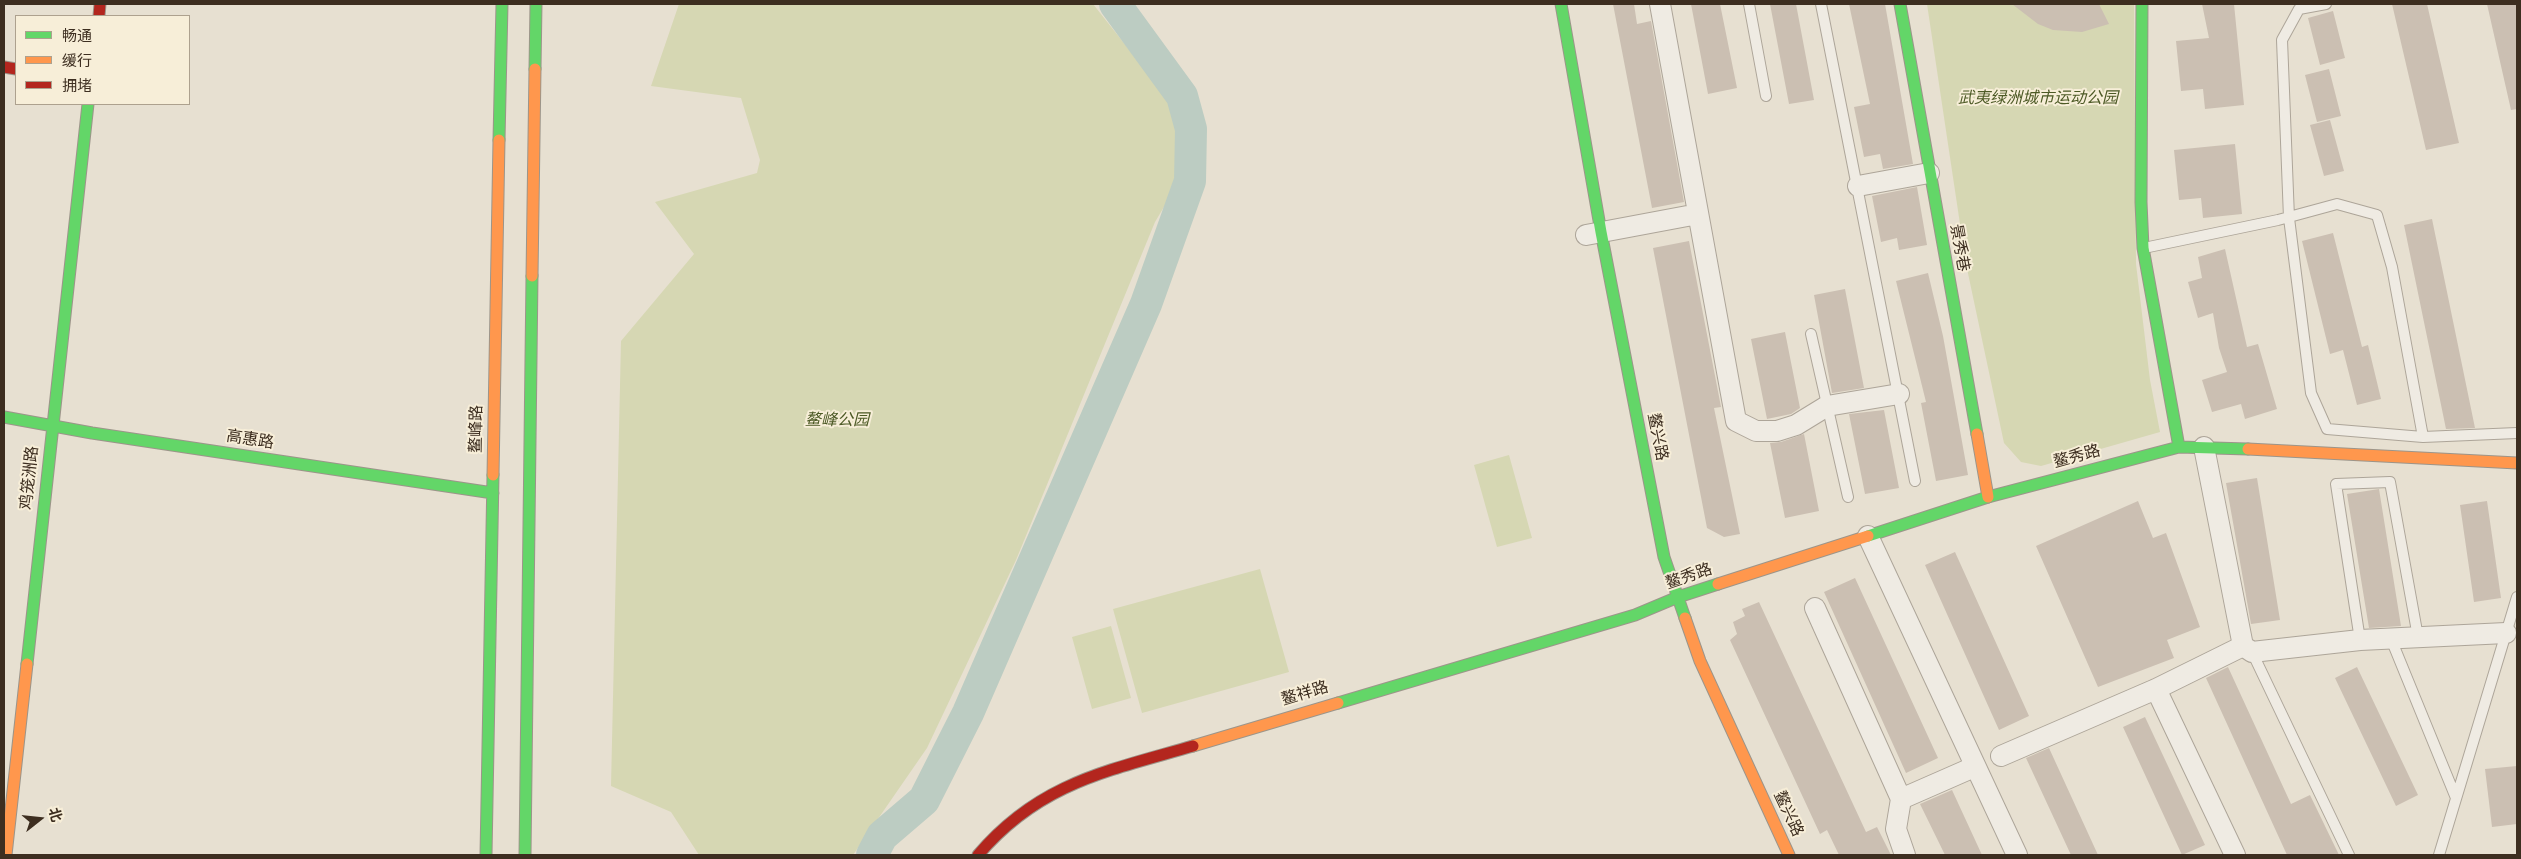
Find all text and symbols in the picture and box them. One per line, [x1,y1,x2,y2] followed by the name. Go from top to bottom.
[15,15,190,105] legend
[62,28,92,44] text: 畅通
[62,53,92,69] text: 缓行
[62,78,92,94] text: 拥堵
[1958,89,2118,109] park label: 武夷绿洲城市运动公园
[1945,223,1973,273] street label: 景秀巷
[467,405,487,453] street label: 鳌峰路
[805,411,869,431] park label: 鳌峰公园
[1643,412,1671,462] street label: 鳌兴路
[225,427,275,453] street label: 高惠路
[2051,442,2103,472] street label: 鳌秀路
[17,445,43,511] street label: 鸡笼洲路
[1663,560,1715,594] street label: 鳌秀路
[1279,678,1331,710] street label: 鳌祥路
[1769,788,1807,840] street label: 鳌兴路
[15,794,65,844] north arrow
[46,806,64,824] text: 北

